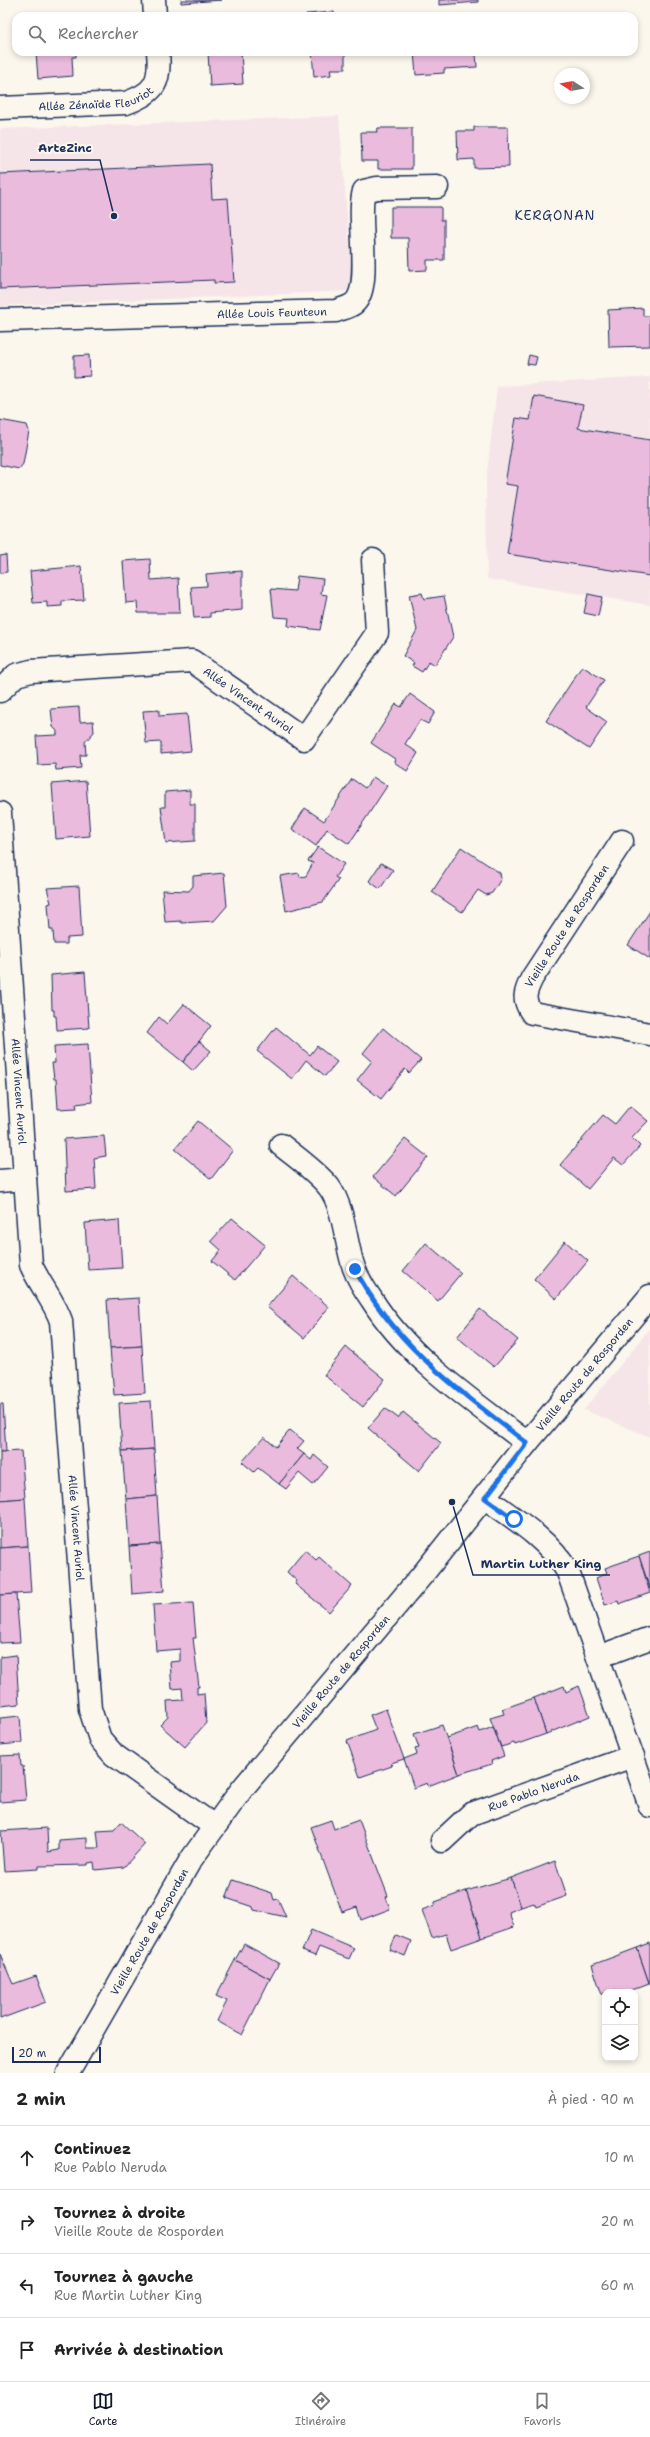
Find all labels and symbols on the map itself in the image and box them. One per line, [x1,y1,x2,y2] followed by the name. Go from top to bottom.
[554,68,590,104] north arrow
[38,83,157,114] street label: Allée Zénaïde Fleuriot
[30,136,100,160] callout: ArteZinc
[38,140,92,156] text: ArteZinc
[515,207,595,224] district label: KERGONAN
[217,304,327,322] street label: Allée Louis Feunteun
[200,664,297,737] street label: Allée Vincent Auriol
[522,861,613,990] street label: Vieille Route de Rosporden
[8,1038,30,1146] street label: Allée Vincent Auriol
[346,1260,364,1278] route end
[532,1314,636,1435] street label: Vieille Route de Rosporden
[65,1474,88,1582] street label: Allée Vincent Auriol
[505,1510,523,1528] route start
[473,1551,610,1575] callout: Martin Luther King
[481,1556,602,1572] text: Martin Luther King
[289,1611,393,1731] street label: Vieille Route de Rosporden
[486,1768,581,1815] street label: Rue Pablo Neruda
[107,1865,192,1998] street label: Vieille Route de Rosporden
[12,2045,101,2064] scale bar

